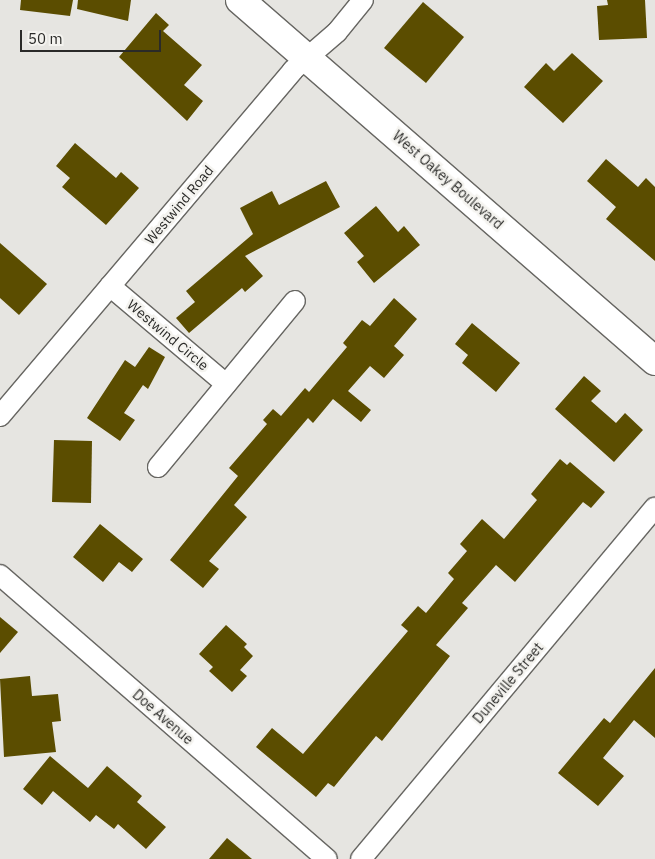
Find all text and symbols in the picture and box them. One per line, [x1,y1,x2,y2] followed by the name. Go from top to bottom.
[22,20,164,52] scale bar
[28,29,63,48] text: 50 m
[389,127,507,233] street label: West Oakey Boulevard
[141,162,217,248] street label: Westwind Road
[124,296,212,374] street label: Westwind Circle
[469,639,547,727] street label: Duneville Street
[129,686,197,748] street label: Doe Avenue

